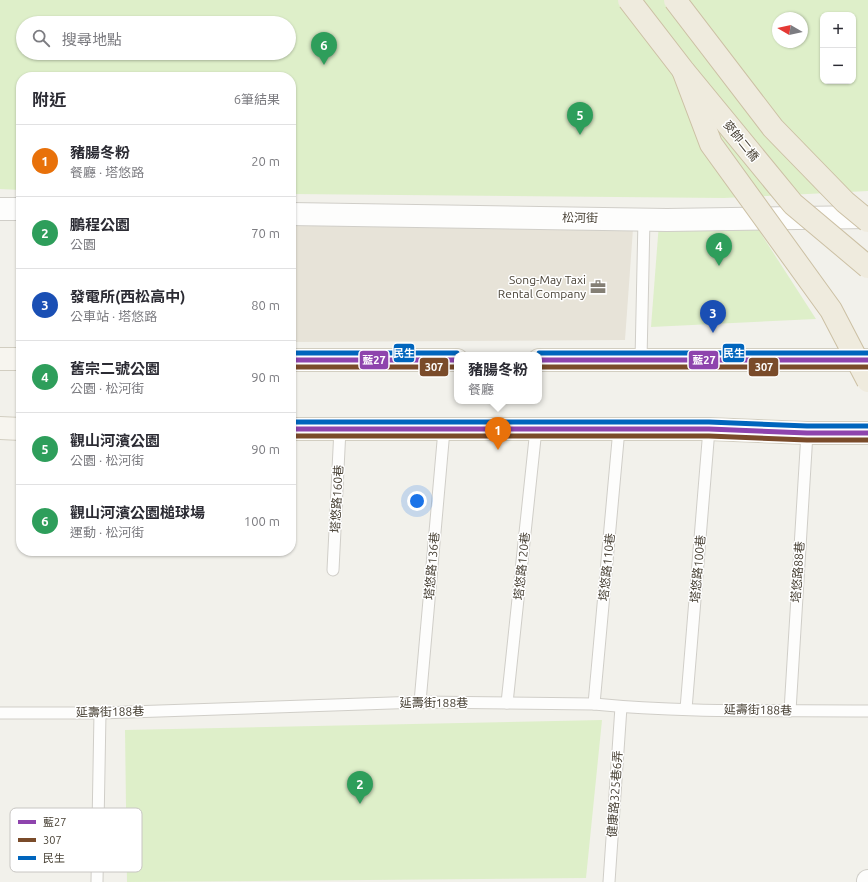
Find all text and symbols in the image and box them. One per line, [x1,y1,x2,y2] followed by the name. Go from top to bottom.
[772,12,808,48] north arrow
[820,12,856,84] map controls
[820,12,856,48] button: +
[16,16,296,60] search box
[30,27,52,49] icon: search
[62,31,122,48] text: 搜尋地點
[311,32,337,65] pin: 6
[820,48,856,84] button: −
[32,90,66,109] text: 附近
[234,92,280,106] text: 6筆結果
[567,102,593,135] pin: 5
[721,118,762,163] street label: 麥帥二橋
[70,144,130,161] text: 豬腸冬粉
[41,154,49,168] text: 1
[251,154,280,168] text: 20 m
[70,165,144,179] text: 餐廳 · 塔悠路
[562,211,598,224] street label: 松河街
[70,216,130,233] text: 鵬程公園
[41,226,49,240] text: 2
[251,226,280,240] text: 70 m
[706,233,732,266] pin: 4
[70,237,96,251] text: 公園
[498,273,586,300] place label: Song-May Taxi Rental Company
[589,278,607,296] office icon: Song-May Taxi Rental Company
[70,288,185,305] text: 發電所(西松高中)
[41,298,49,312] text: 3
[251,298,280,312] text: 80 m
[700,300,726,333] pin: 3
[70,309,157,323] text: 公車站 · 塔悠路
[393,343,415,363] line badge: 民生
[722,343,745,363] line badge: 民生
[393,347,415,359] text: 民生
[723,347,745,359] text: 民生
[359,350,389,370] line badge: 藍27
[688,350,719,370] line badge: 藍27
[454,352,542,404] popup
[362,354,386,366] text: 藍27
[692,354,716,366] text: 藍27
[419,357,449,377] line badge: 307
[748,357,779,377] line badge: 307
[70,360,160,377] text: 舊宗二號公園
[425,361,443,373] text: 307
[468,361,528,378] text: 豬腸冬粉
[755,361,773,373] text: 307
[41,370,49,384] text: 4
[251,370,280,384] text: 90 m
[70,381,144,395] text: 公園 · 松河街
[468,382,494,396] text: 餐廳
[485,417,511,450] pin: 1
[70,432,160,449] text: 觀山河濱公園
[41,442,49,456] text: 5
[251,442,280,456] text: 90 m
[70,453,144,467] text: 公園 · 松河街
[328,465,345,533] street label: 塔悠路160巷
[407,491,427,511] your location
[70,504,205,521] text: 觀山河濱公園槌球場
[41,514,49,528] text: 6
[244,514,280,528] text: 100 m
[70,525,144,539] text: 運動 · 松河街
[422,531,441,601] street label: 塔悠路136巷
[511,531,532,601] street label: 塔悠路120巷
[596,532,617,602] street label: 塔悠路110巷
[688,534,707,604] street label: 塔悠路100巷
[789,541,806,603] street label: 塔悠路88巷
[400,696,468,709] street label: 延壽街188巷
[724,702,792,717] street label: 延壽街188巷
[76,704,144,719] street label: 延壽街188巷
[605,750,624,838] street label: 健康路325巷6弄
[347,771,373,804] pin: 2
[10,808,142,872] legend
[43,816,66,828] text: 藍27
[43,834,62,846] text: 307
[43,852,65,864] text: 民生

